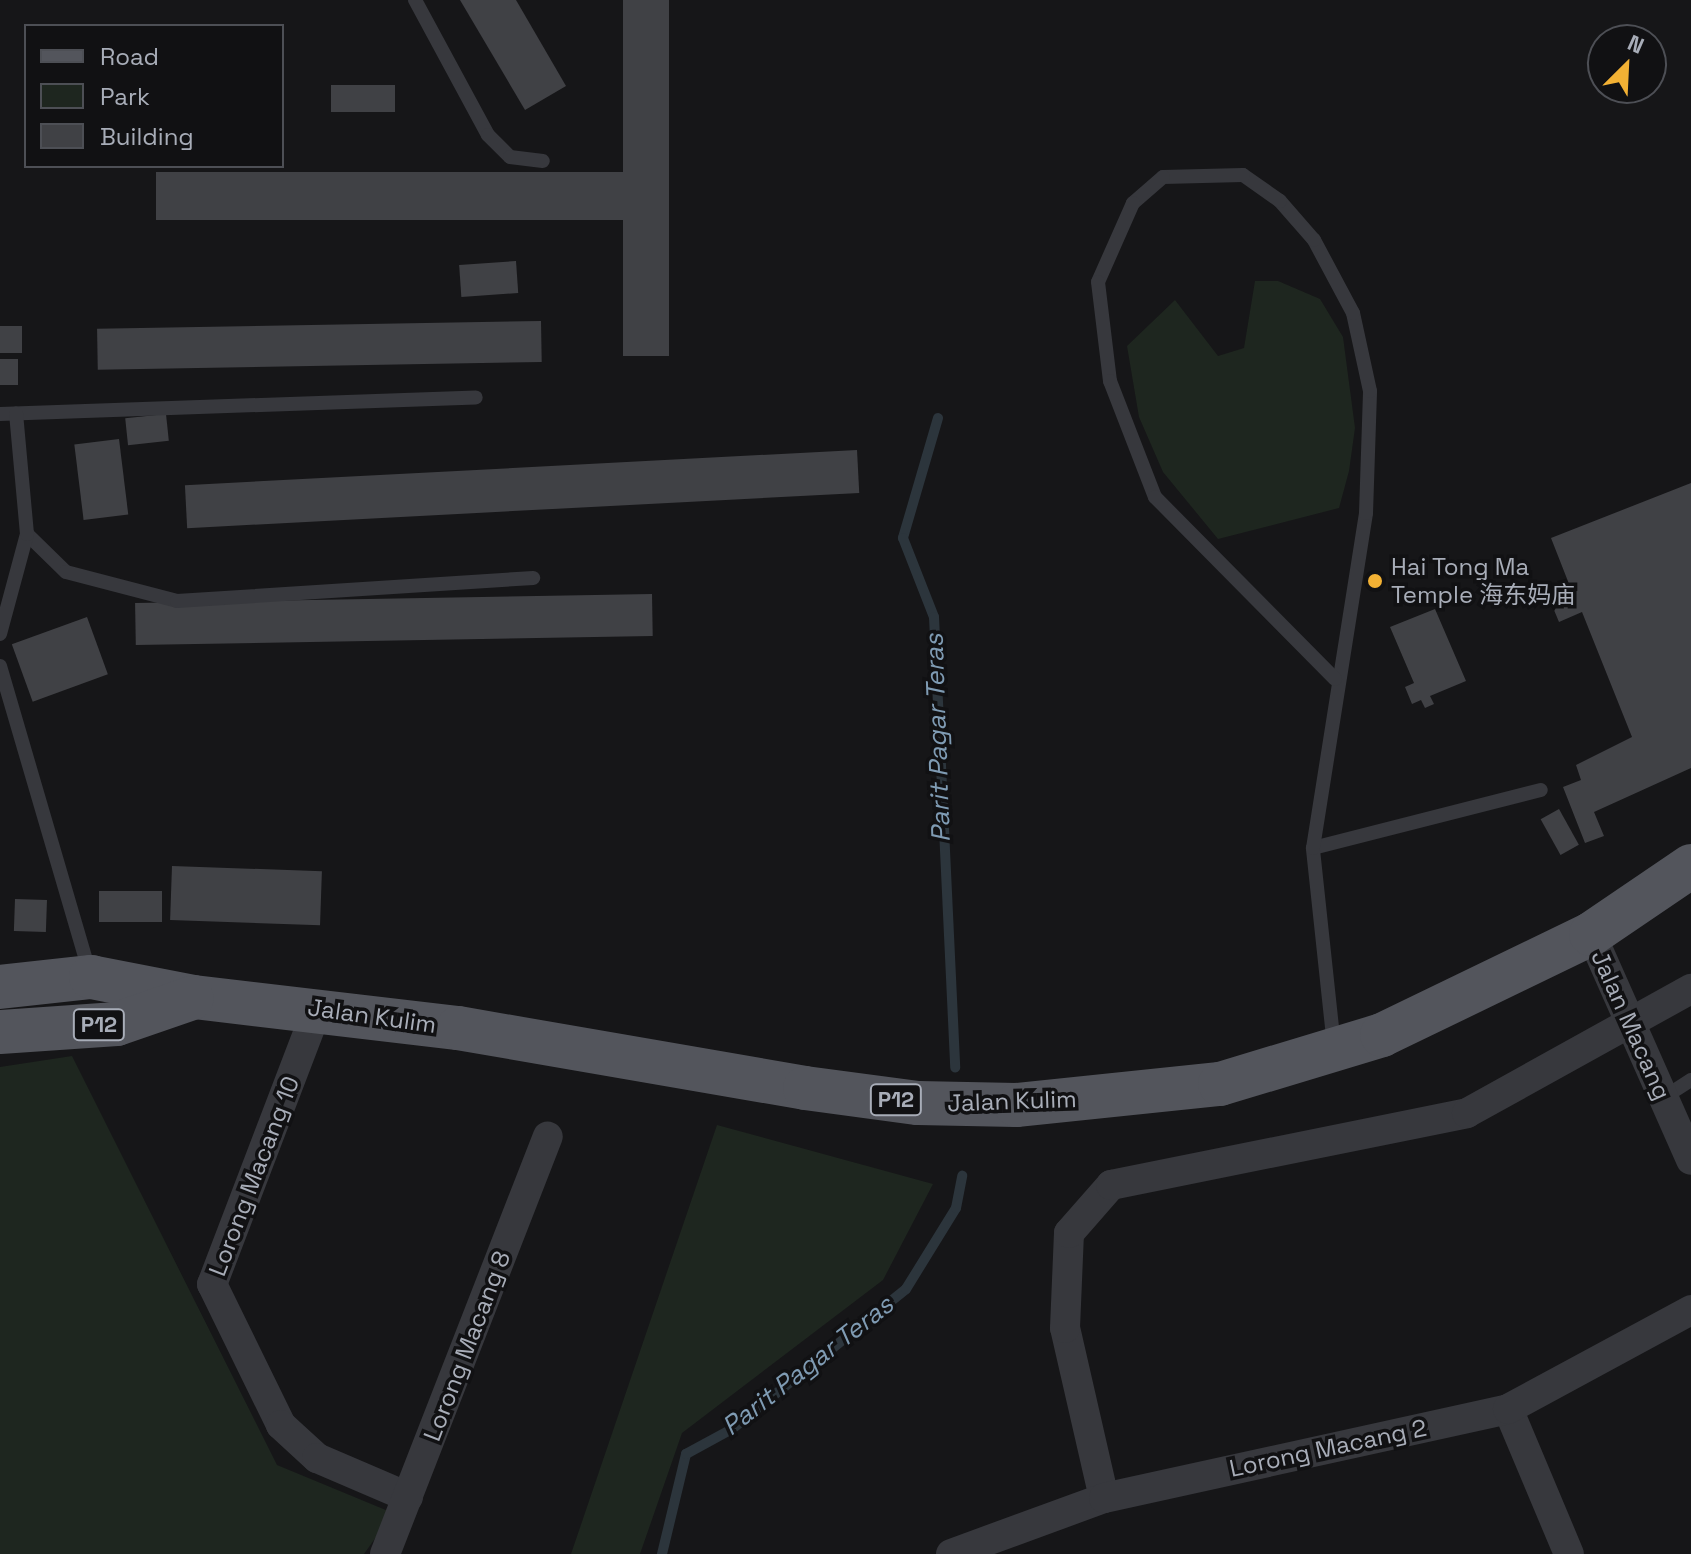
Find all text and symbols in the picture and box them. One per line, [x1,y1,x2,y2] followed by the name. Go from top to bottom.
[24,24,284,168] legend
[1587,24,1667,104] north arrow
[1624,28,1648,60] text: N
[100,41,159,72] text: Road
[100,81,150,112] text: Park
[100,121,194,152] text: Building
[1391,553,1575,609] place label: Hai Tong Ma Temple 海东妈庙
[1366,572,1384,590] marker: Hai Tong Ma Temple 海东妈庙
[919,633,957,843] water label: Parit Pagar Teras
[1585,946,1677,1104] street label: Jalan Macang
[306,993,438,1039] street label: Jalan Kulim
[71,1007,127,1043] road number: P12
[203,1072,305,1280] street label: Lorong Macang 10
[868,1082,924,1118] road number: P12
[947,1084,1077,1118] street label: Jalan Kulim
[418,1247,516,1445] street label: Lorong Macang 8
[716,1289,900,1443] water label: Parit Pagar Teras
[1227,1413,1429,1483] street label: Lorong Macang 2

